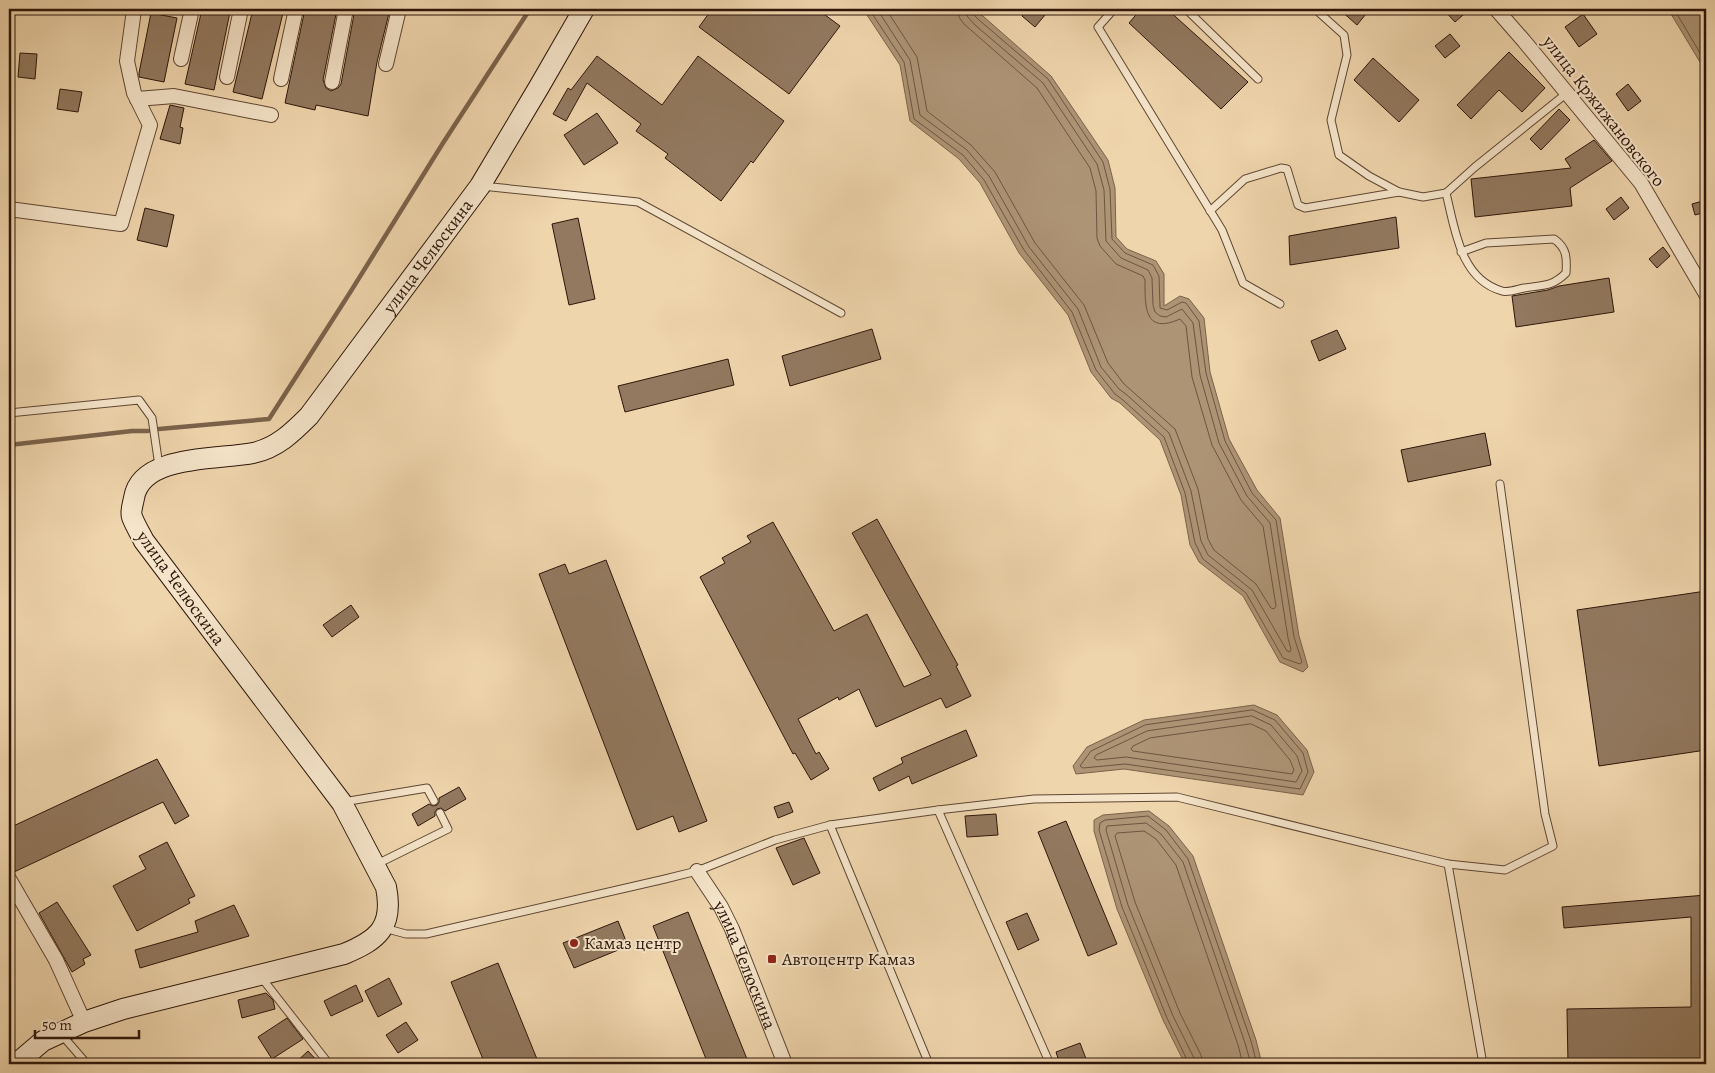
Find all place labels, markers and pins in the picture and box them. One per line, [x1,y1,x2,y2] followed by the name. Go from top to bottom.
[584,931,681,955] place label: Камаз центр
[568,937,580,949] marker: Камаз центр
[781,947,915,971] place label: Автоцентр Камаз
[766,953,778,965] marker: Автоцентр Камаз

